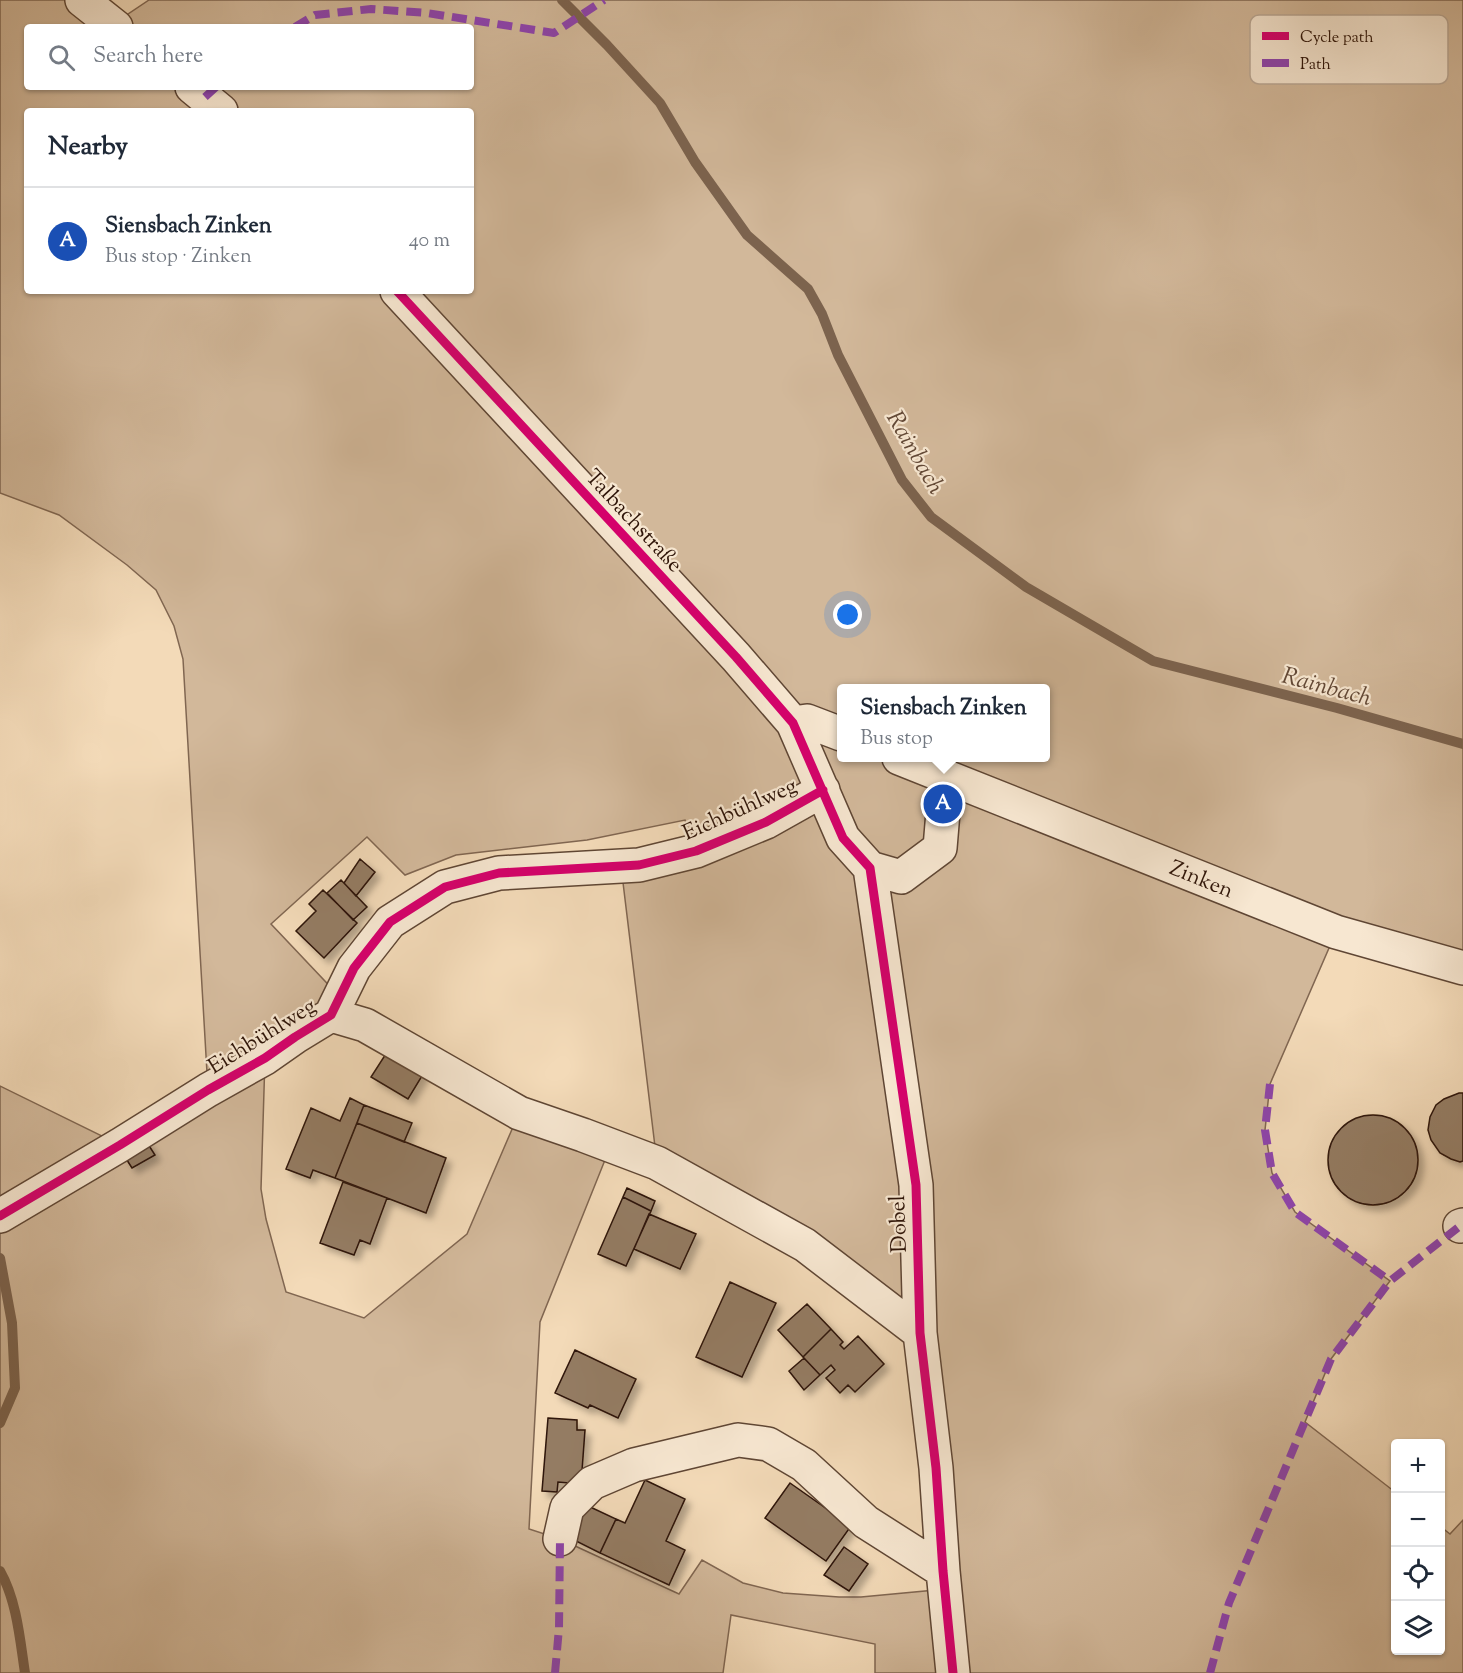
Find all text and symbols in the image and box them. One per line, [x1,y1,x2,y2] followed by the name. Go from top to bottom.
[1250,15,1448,84] legend
[24,24,474,90] search box
[1300,27,1374,50] text: Cycle path
[45,41,78,74] icon: search
[93,41,203,73] text: Search here
[1300,54,1331,77] text: Path
[48,129,128,166] text: Nearby
[105,211,272,243] text: Siensbach Zinken
[59,227,76,256] text: A
[409,227,450,256] text: 40 m
[105,243,252,272] text: Bus stop · Zinken
[877,405,952,501] water label: Rainbach
[576,463,689,581] street label: Talbachstraße
[833,600,862,629] your location
[1278,660,1375,716] water label: Rainbach
[837,684,1050,762] popup
[860,693,1027,725] text: Siensbach Zinken
[860,725,933,754] text: Bus stop
[678,771,803,850] street label: Eichbühlweg
[924,782,962,826] pin: A
[1164,853,1238,908] street label: Zinken
[202,991,323,1084] street label: Eichbühlweg
[883,1195,917,1253] street label: Dobel
[1391,1439,1445,1655] map controls
[1391,1439,1445,1493] button: +
[1391,1493,1445,1547] button: −
[1391,1547,1445,1601] button: locate
[1391,1601,1445,1655] button: layers

